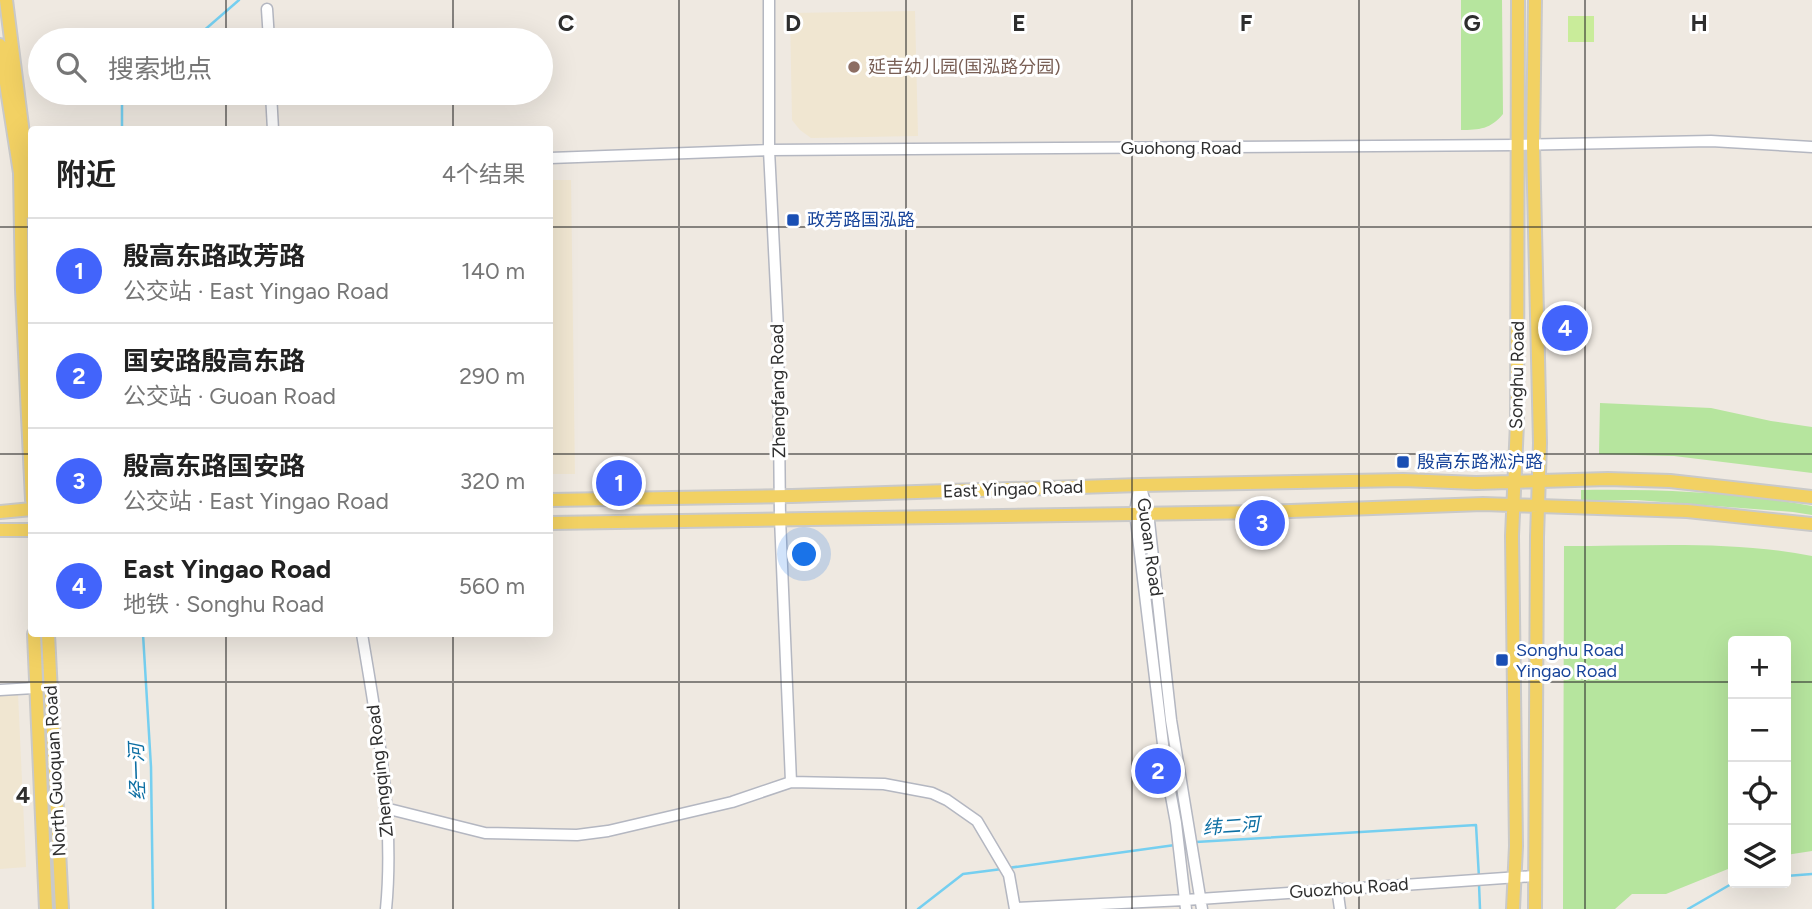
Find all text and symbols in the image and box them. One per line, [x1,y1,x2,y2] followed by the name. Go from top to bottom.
[558,9,575,37] text: C
[785,9,801,37] text: D
[1012,9,1026,37] text: E
[1240,9,1253,37] text: F
[1463,9,1481,37] text: G
[1690,9,1708,37] text: H
[28,28,553,105] search box
[52,48,90,86] icon: search
[108,53,212,85] text: 搜索地点
[868,56,1061,78] place label: 延吉幼儿园(国泓路分园)
[846,59,862,75] marker: 延吉幼儿园(国泓路分园)
[1120,137,1242,159] street label: Guohong Road
[56,156,116,193] text: 附近
[442,160,525,188] text: 4个结果
[807,209,915,231] place label: 政芳路国泓路
[785,212,801,228] marker: 政芳路国泓路
[123,240,305,272] text: 殷高东路政芳路
[74,257,84,285] text: 1
[461,257,525,285] text: 140 m
[123,277,389,305] text: 公交站 · East Yingao Road
[1542,302,1588,354] pin: 4
[1505,321,1529,429] street label: Songhu Road
[766,324,790,458] street label: Zhengfang Road
[123,345,305,377] text: 国安路殷高东路
[72,362,86,390] text: 2
[459,362,525,390] text: 290 m
[123,382,336,410] text: 公交站 · Guoan Road
[123,450,305,482] text: 殷高东路国安路
[1417,451,1543,473] place label: 殷高东路淞沪路
[1395,454,1411,470] marker: 殷高东路淞沪路
[596,457,642,509] pin: 1
[73,467,85,495] text: 3
[460,467,525,495] text: 320 m
[942,476,1084,502] street label: East Yingao Road
[123,487,389,515] text: 公交站 · East Yingao Road
[1132,496,1168,598] street label: Guoan Road
[1239,497,1285,549] pin: 3
[787,537,821,571] your location
[123,553,331,585] text: East Yingao Road
[72,572,86,600] text: 4
[459,572,525,600] text: 560 m
[123,590,324,618] text: 地铁 · Songhu Road
[1728,636,1791,888] map controls
[1728,636,1791,699] button: +
[1516,639,1624,682] place label: Songhu Road Yingao Road
[1494,652,1510,668] marker: Songhu Road Yingao Road
[40,685,70,857] street label: North Guoquan Road
[1728,699,1791,762] button: −
[362,704,398,838] street label: Zhengqing Road
[124,739,149,801] water label: 经一河
[1135,745,1181,797] pin: 2
[1728,762,1791,825] button: locate
[16,781,30,809] text: 4
[1202,812,1264,839] water label: 纬二河
[1728,825,1791,888] button: layers
[1289,873,1409,903] street label: Guozhou Road

